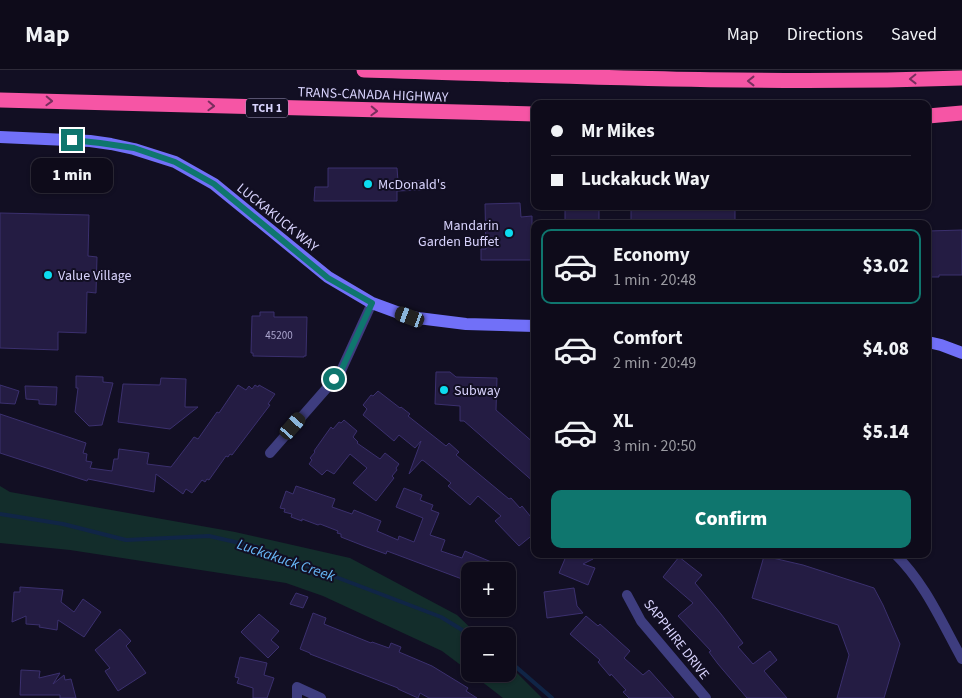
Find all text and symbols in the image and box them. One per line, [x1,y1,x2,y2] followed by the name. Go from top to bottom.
[25,17,70,52] text: Map
[727,22,759,47] text: Map
[787,22,863,47] text: Directions
[891,22,937,47] text: Saved
[909,74,917,84] one-way arrow
[747,76,754,86] one-way arrow
[297,82,449,108] street label: TRANS-CANADA HIGHWAY
[45,96,53,106] one-way arrow
[246,98,288,118] road number: TCH 1
[208,101,215,111] one-way arrow
[370,105,378,116] one-way arrow
[581,118,655,145] text: Mr Mikes
[61,129,83,151] route end
[31,158,113,192] callout: 1 min
[52,164,92,186] text: 1 min
[581,166,710,193] text: Luckakuck Way
[378,175,446,195] place label: McDonald's
[362,178,374,190] marker: McDonald's
[232,179,323,257] street label: LUCKAKUCK WAY
[418,216,499,252] place label: Mandarin Garden Buffet
[503,227,515,239] marker: Mandarin Garden Buffet
[613,242,690,269] text: Economy
[553,244,598,289] icon: car
[863,253,909,280] text: $3.02
[58,266,132,286] place label: Value Village
[42,269,54,281] marker: Value Village
[613,269,696,291] text: 1 min · 20:48
[393,305,426,329] car
[613,325,683,352] text: Comfort
[553,327,598,372] icon: car
[265,328,293,343] house number: 45200
[863,336,909,363] text: $4.08
[613,352,696,374] text: 2 min · 20:49
[323,368,345,390] route start
[454,381,501,401] place label: Subway
[438,384,450,396] marker: Subway
[613,408,634,435] text: XL
[277,410,308,442] car
[553,410,598,455] icon: car
[863,419,909,446] text: $5.14
[613,435,696,457] text: 3 min · 20:50
[551,490,911,548] button: Confirm
[234,534,338,587] water label: Luckakuck Creek
[461,562,516,682] map controls
[461,562,516,617] button: +
[639,595,714,684] street label: SAPPHIRE DRIVE
[461,627,516,682] button: −

